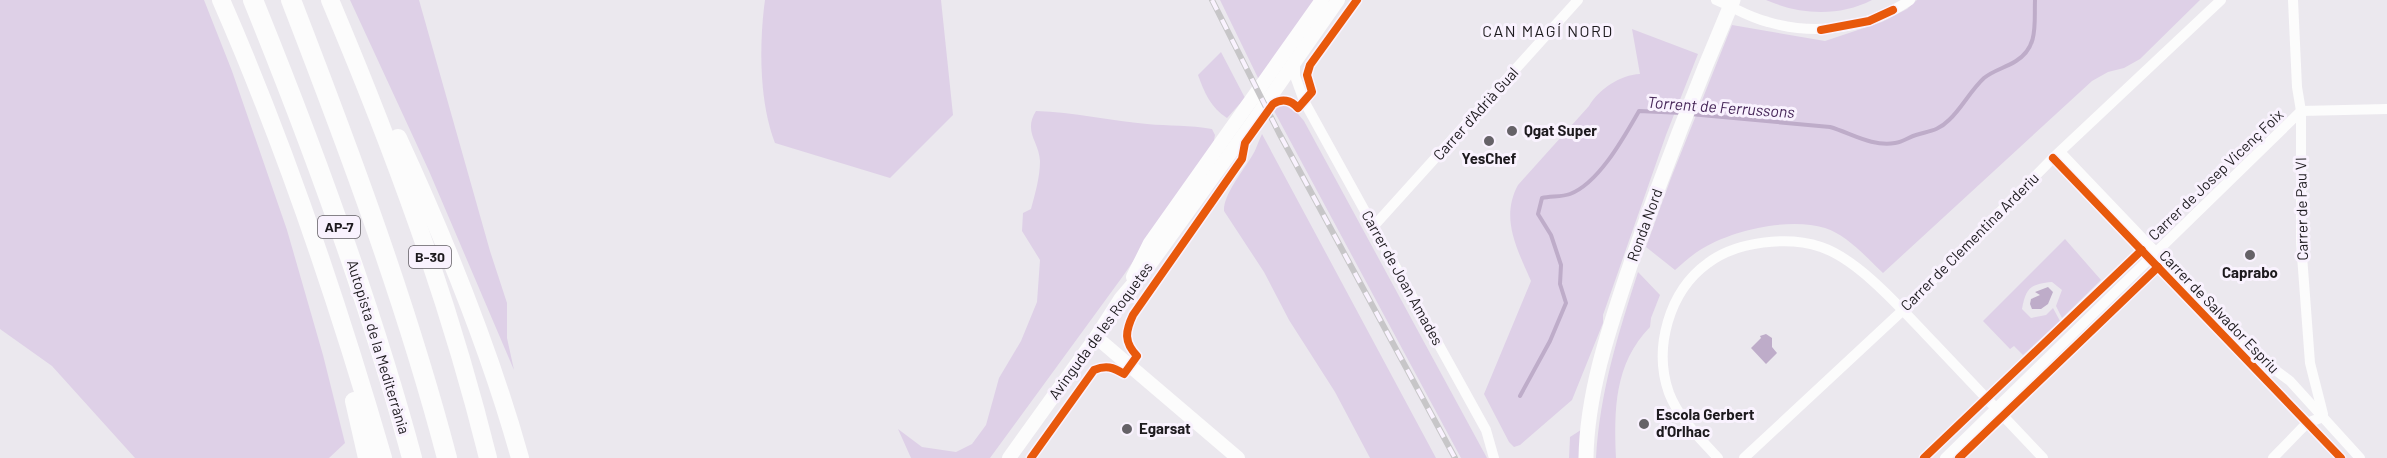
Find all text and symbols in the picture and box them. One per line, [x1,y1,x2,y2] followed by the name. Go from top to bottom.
[1482,21,1614,40] district label: CAN MAGÍ NORD
[1429,63,1522,163] street label: Carrer d'Adrià Gual
[1647,92,1796,121] water label: Torrent de Ferrussons
[2144,105,2287,244] street label: Carrer de Josep Vicenç Foix
[1524,121,1597,139] place label: Qgat Super
[1505,124,1519,138] marker: Qgat Super
[1482,134,1496,148] marker: YesChef
[1462,149,1517,167] place label: YesChef
[2291,157,2311,261] street label: Carrer de Pau VI
[1896,168,2042,314] street label: Carrer de Clementina Arderiu
[1623,186,1666,263] street label: Ronda Nord
[1358,207,1447,348] street label: Carrer de Joan Amades
[318,216,360,238] road number: AP-7
[409,246,451,268] road number: B-30
[2156,246,2283,377] street label: Carrer de Salvador Espriu
[2243,248,2257,262] marker: Caprabo
[344,257,414,436] street label: Autopista de la Mediterrània
[1044,258,1156,403] street label: Avinguda de les Roquetes
[2222,263,2278,281] place label: Caprabo
[1656,405,1755,440] place label: Escola Gerbert d'Orlhac
[1637,417,1651,431] marker: Escola Gerbert d'Orlhac
[1139,419,1191,437] place label: Egarsat
[1120,422,1134,436] marker: Egarsat

